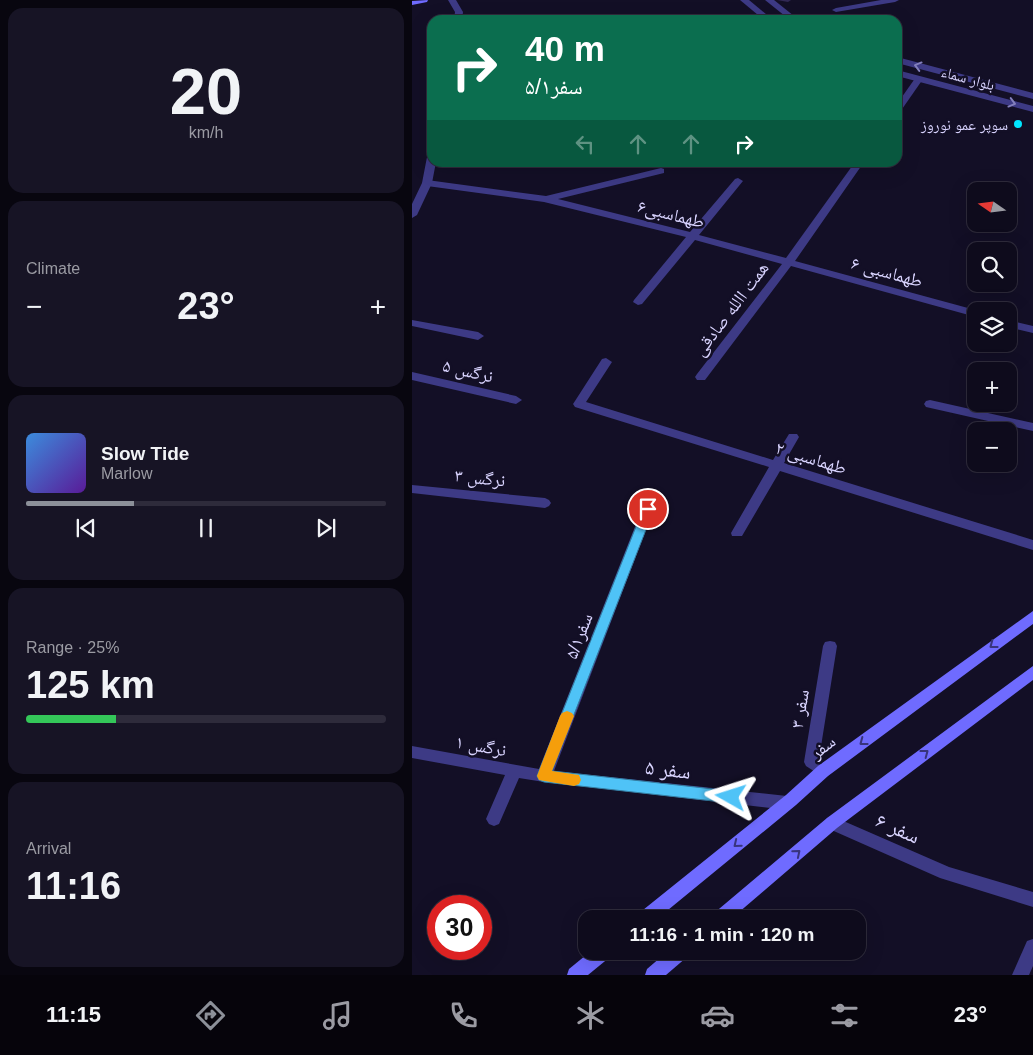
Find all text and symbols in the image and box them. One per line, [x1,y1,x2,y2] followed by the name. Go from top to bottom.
[525,29,605,68] text: 40 m
[442,35,507,100] icon: right
[170,55,242,128] text: 20
[914,61,922,71] one-way arrow
[939,63,997,94] street label: بلوار سماء
[525,74,583,99] text: ۵/۱سفر
[1007,98,1015,108] one-way arrow
[920,116,1008,134] place label: سوپر عمو نوروز
[1012,118,1024,130] marker: سوپر عمو نوروز
[189,124,223,141] text: km/h
[571,130,599,158] icon: left
[624,130,652,158] icon: ahead
[677,130,705,158] icon: ahead
[730,130,758,158] icon: right
[967,182,1017,232] north arrow
[967,182,1017,472] map controls
[635,196,707,233] street label: ۶طهماسبی
[967,242,1017,292] button: search
[849,253,925,292] street label: ۶ طهماسبی
[689,258,774,360] street label: همت االله صادقی
[26,260,80,277] text: Climate
[177,285,235,327] text: 23°
[26,291,42,322] text: −
[370,291,386,322] text: +
[967,302,1017,352] button: layers
[441,356,495,387] street label: ۵ نرگس
[967,362,1017,412] button: +
[967,422,1017,472] button: −
[773,438,849,479] street label: ۲ طهماسبی
[101,443,189,464] text: Slow Tide
[101,465,153,482] text: Marlow
[453,465,506,492] street label: ۳ نرگس
[627,488,669,530] pin
[634,495,662,523] icon: arrive
[72,514,100,542] icon: previous
[192,514,220,542] icon: pause
[312,514,340,542] icon: next
[561,610,597,662] street label: ۵/۱سفر
[26,639,119,656] text: Range · 25%
[989,639,999,648] one-way arrow
[26,664,155,706] text: 125 km
[787,688,813,730] street label: ۳ سفر
[806,731,839,763] street label: سفر
[454,732,508,761] street label: ۱ نرگس
[859,736,869,745] one-way arrow
[919,750,929,759] one-way arrow
[644,755,692,783] street label: ۵ سفر
[704,770,756,822] position arrow
[872,808,924,848] street label: ۶ سفر
[733,839,742,848] one-way arrow
[26,840,71,857] text: Arrival
[791,850,800,859] one-way arrow
[26,865,121,907] text: 11:16
[427,895,492,960] speed limit sign: 30
[630,924,814,945] text: 11:16 · 1 min · 120 m
[193,998,228,1033] icon: directions
[320,998,355,1033] icon: music
[446,998,481,1033] icon: phone
[573,998,608,1033] icon: climate
[700,998,735,1033] icon: car
[827,998,862,1033] icon: filters
[46,1002,101,1027] text: 11:15
[954,1002,987,1027] text: 23°

